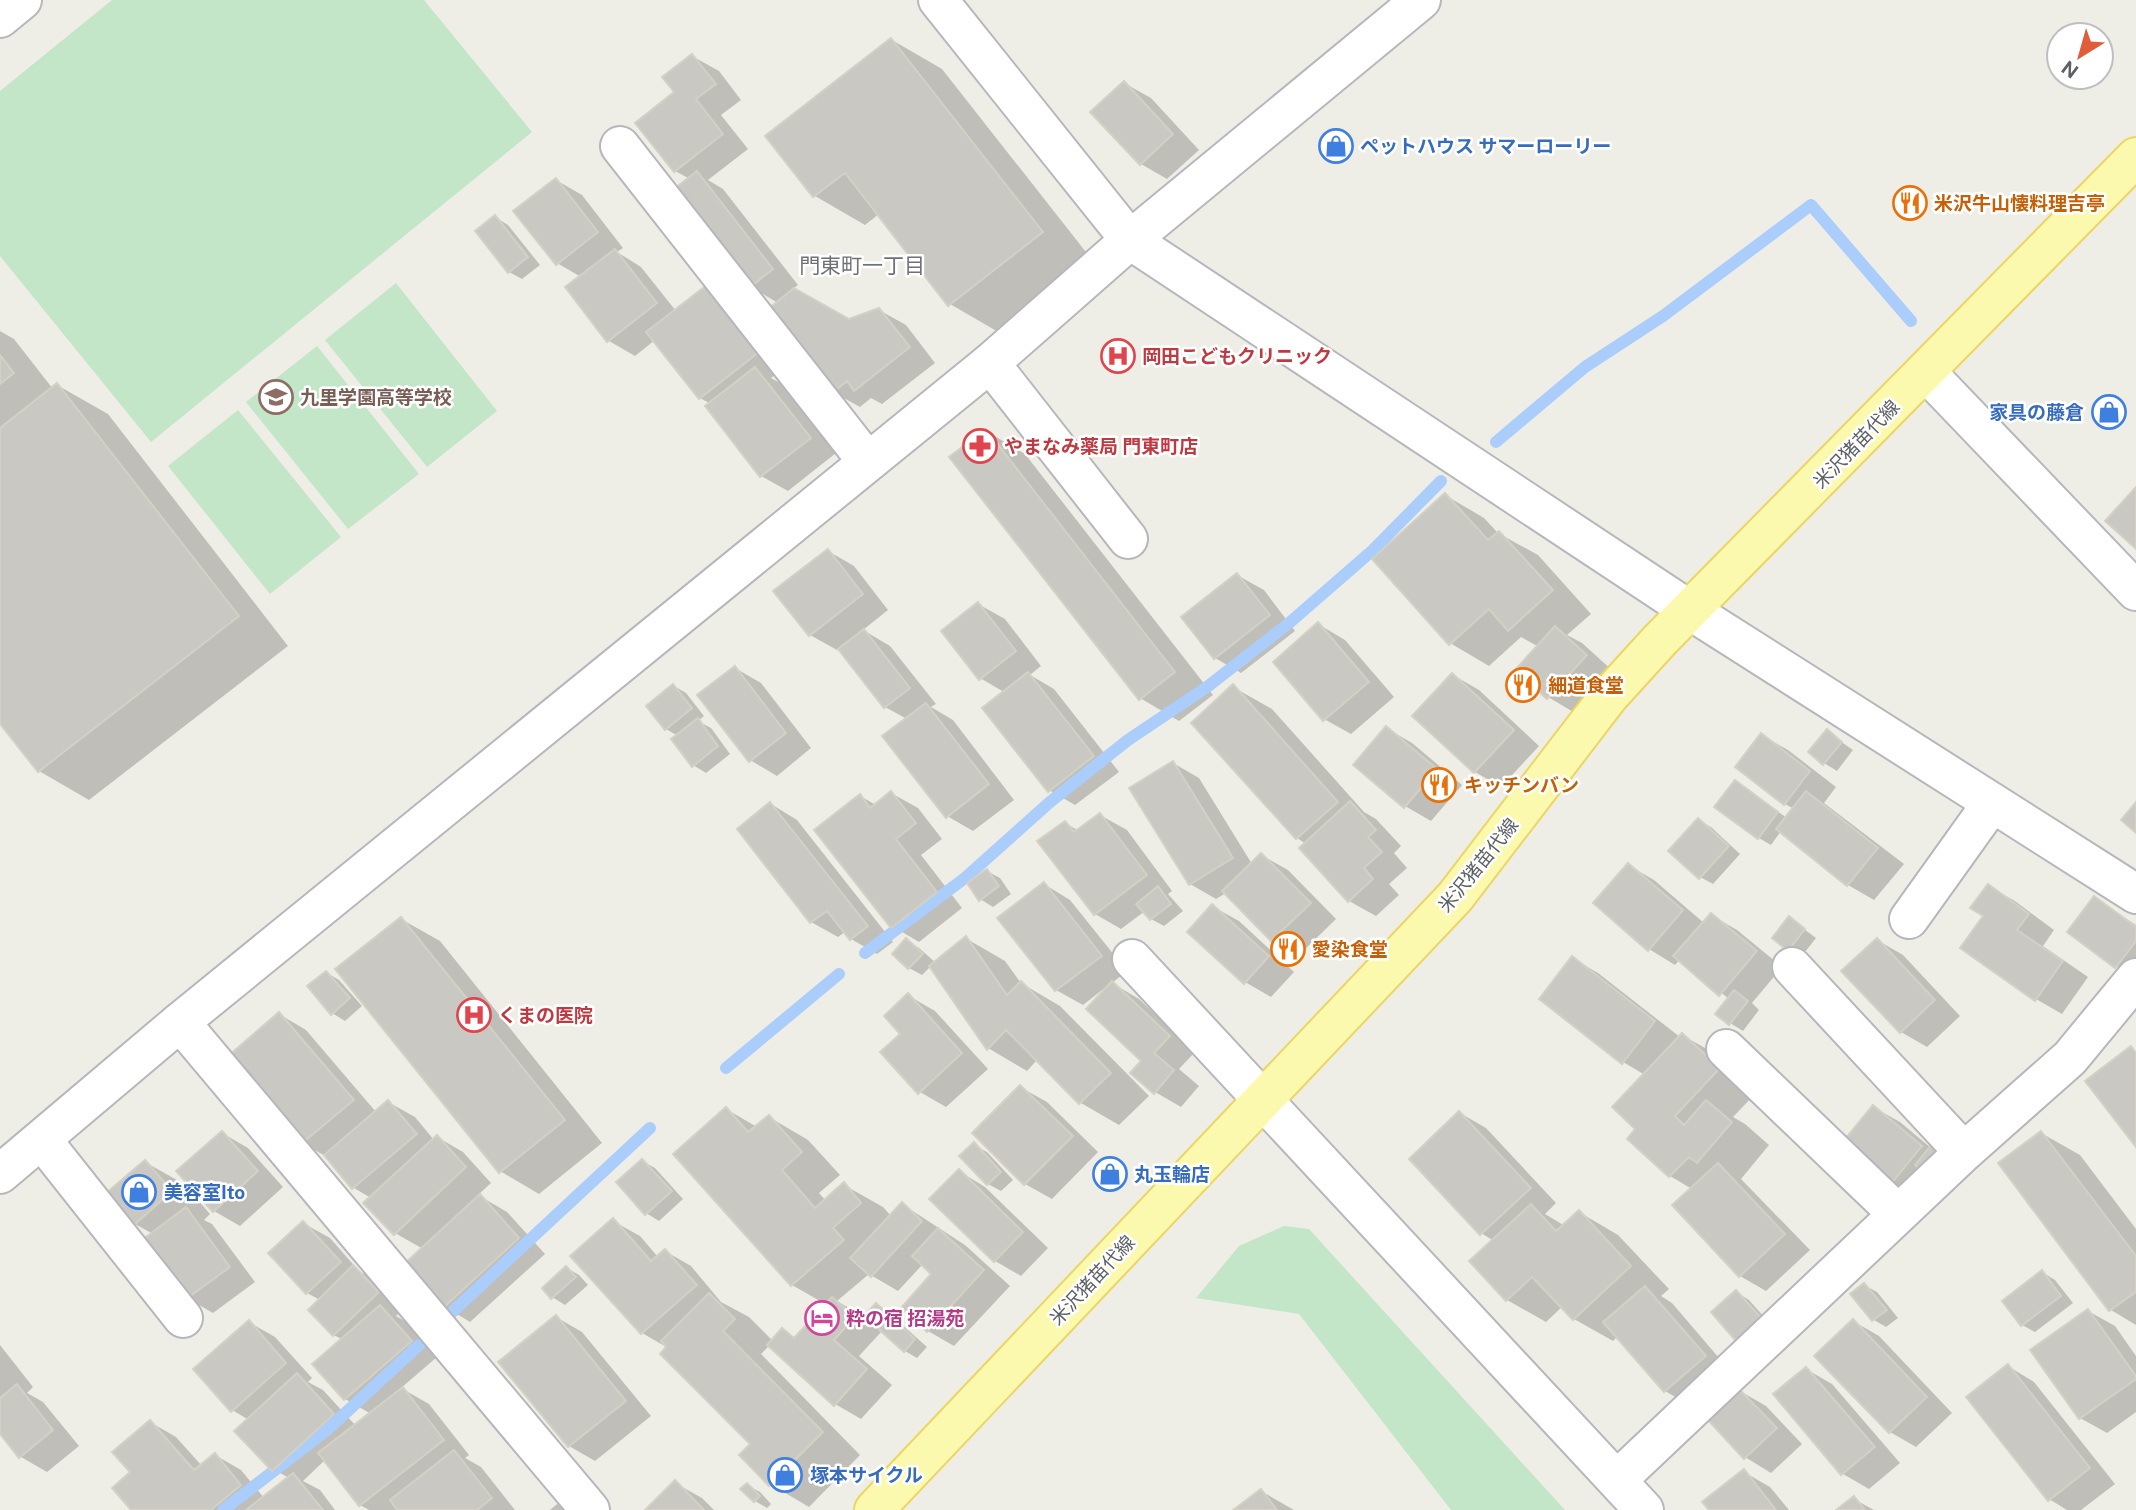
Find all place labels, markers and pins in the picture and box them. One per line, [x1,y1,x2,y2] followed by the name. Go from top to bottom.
[1317,127,1355,165] shop icon: ペットハウス サマーローリー
[1360,135,1611,157] place label: ペットハウス サマーローリー
[1891,184,1929,222] restaurant icon: 米沢牛山懐料理吉亭
[1934,192,2105,214] place label: 米沢牛山懐料理吉亭
[1099,337,1137,375] hospital icon: 岡田こどもクリニック
[1142,345,1332,367] place label: 岡田こどもクリニック
[257,378,295,416] school or university icon: 九里学園高等学校
[300,386,452,408] place label: 九里学園高等学校
[2090,393,2128,431] shop icon: 家具の藤倉
[1989,401,2084,423] place label: 家具の藤倉
[961,427,999,465] pharmacy icon: やまなみ薬局 門東町店
[1004,435,1198,457] place label: やまなみ薬局 門東町店
[1504,666,1542,704] restaurant icon: 細道食堂
[1548,674,1624,696] place label: 細道食堂
[1420,766,1458,804] restaurant icon: キッチンバン
[1464,774,1579,796] place label: キッチンバン
[1269,930,1307,968] restaurant icon: 愛染食堂
[1312,938,1388,960] place label: 愛染食堂
[455,996,493,1034] hospital icon: くまの医院
[498,1004,593,1026] place label: くまの医院
[1091,1155,1129,1193] shop icon: 丸玉輪店
[1134,1163,1210,1185] place label: 丸玉輪店
[120,1173,158,1211] shop icon: 美容室Ito
[164,1181,245,1203] place label: 美容室Ito
[803,1299,841,1337] hotel icon: 粋の宿 招湯苑
[846,1307,964,1329] place label: 粋の宿 招湯苑
[766,1456,804,1494] shop icon: 塚本サイクル
[810,1464,923,1486] place label: 塚本サイクル

